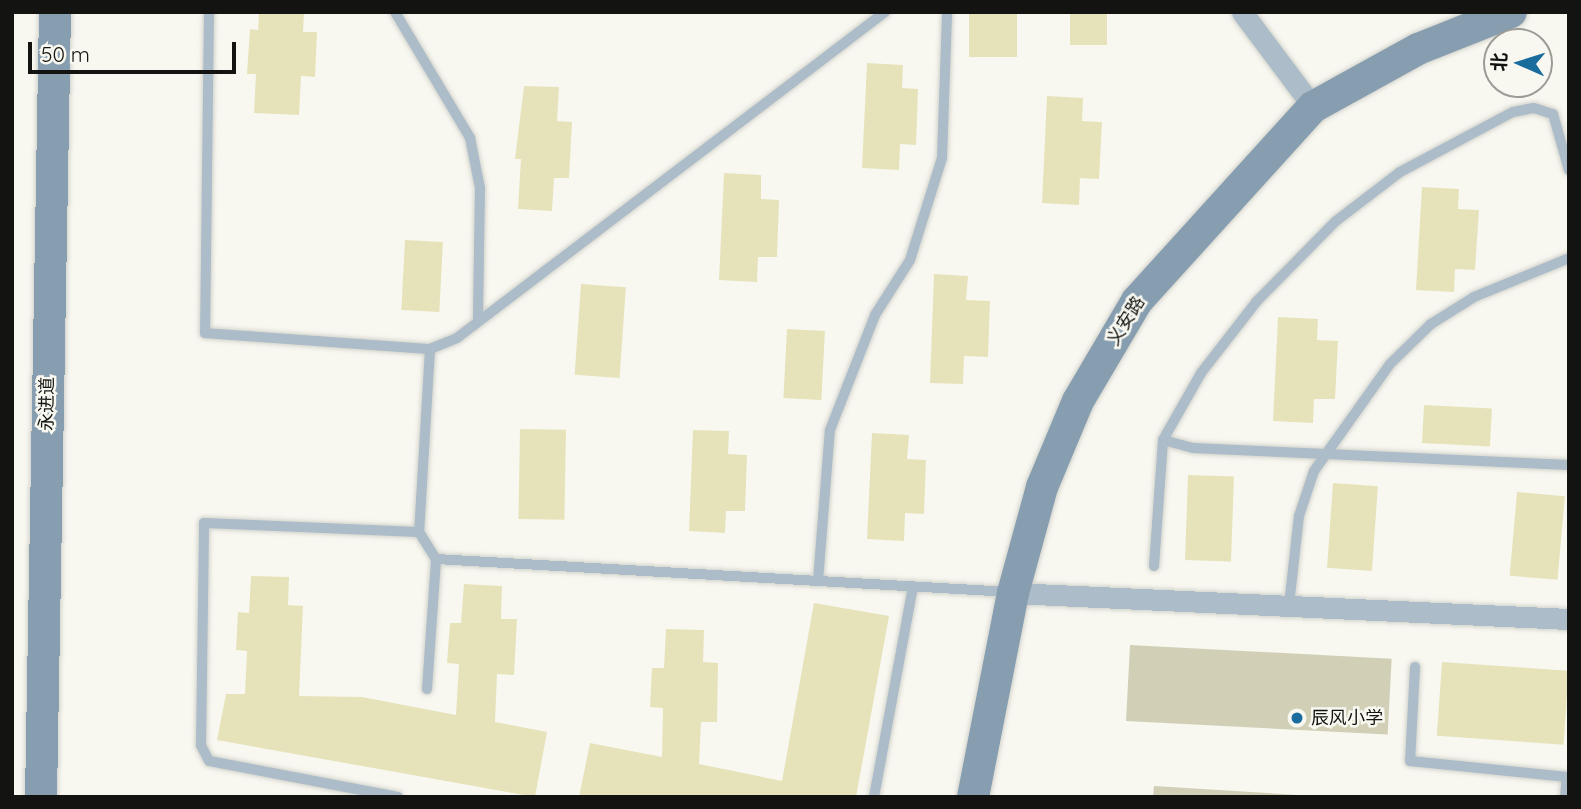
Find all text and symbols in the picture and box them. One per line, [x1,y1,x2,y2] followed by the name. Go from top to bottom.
[32,28,240,72] scale bar
[1483,28,1553,98] north arrow
[41,41,90,67] text: 50 m
[1487,52,1512,72] text: 北
[1103,292,1149,350] street label: 义安路
[36,377,58,431] street label: 永进道
[1311,707,1383,729] place label: 辰风小学
[1289,710,1305,726] marker: 辰风小学

